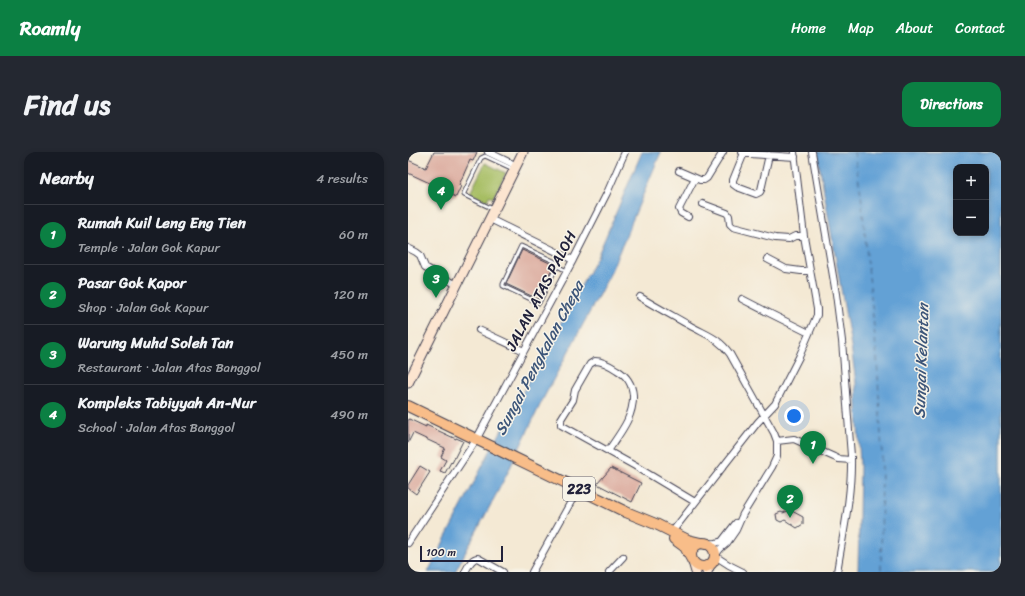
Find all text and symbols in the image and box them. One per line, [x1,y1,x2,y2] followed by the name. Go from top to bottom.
[20,12,80,45] text: Roamly
[791,16,826,41] text: Home
[848,16,874,41] text: Map
[896,16,933,41] text: About
[955,16,1005,41] text: Contact
[24,80,111,129] text: Find us
[902,82,1001,127] button: Directions
[40,163,94,193] text: Nearby
[953,164,989,236] map controls
[953,164,989,200] button: +
[316,167,368,190] text: 4 results
[428,177,454,210] pin: 4
[953,200,989,236] button: −
[78,210,246,236] text: Rumah Kuil Leng Eng Tien
[50,223,56,246] text: 1
[339,223,368,246] text: 60 m
[498,226,584,357] street label: JALAN ATAS PALOH
[78,236,220,259] text: Temple · Jalan Gok Kapur
[423,265,449,298] pin: 3
[78,270,186,296] text: Pasar Gok Kapor
[486,274,593,441] water label: Sungai Pengkalan Chepa
[49,283,57,306] text: 2
[333,283,368,306] text: 120 m
[78,296,208,319] text: Shop · Jalan Gok Kapur
[905,301,938,419] water label: Sungai Kelantan
[78,330,233,356] text: Warung Muhd Soleh Tan
[49,343,57,366] text: 3
[330,343,368,366] text: 450 m
[78,356,261,379] text: Restaurant · Jalan Atas Banggol
[78,390,256,416] text: Kompleks Tabiyyah An-Nur
[49,403,57,426] text: 4
[330,403,368,426] text: 490 m
[784,406,804,426] your location
[78,416,235,439] text: School · Jalan Atas Banggol
[800,431,826,464] pin: 1
[563,477,595,501] road number: 223
[777,485,803,518] pin: 2
[426,543,456,562] text: 100 m
[420,544,503,563] scale bar

